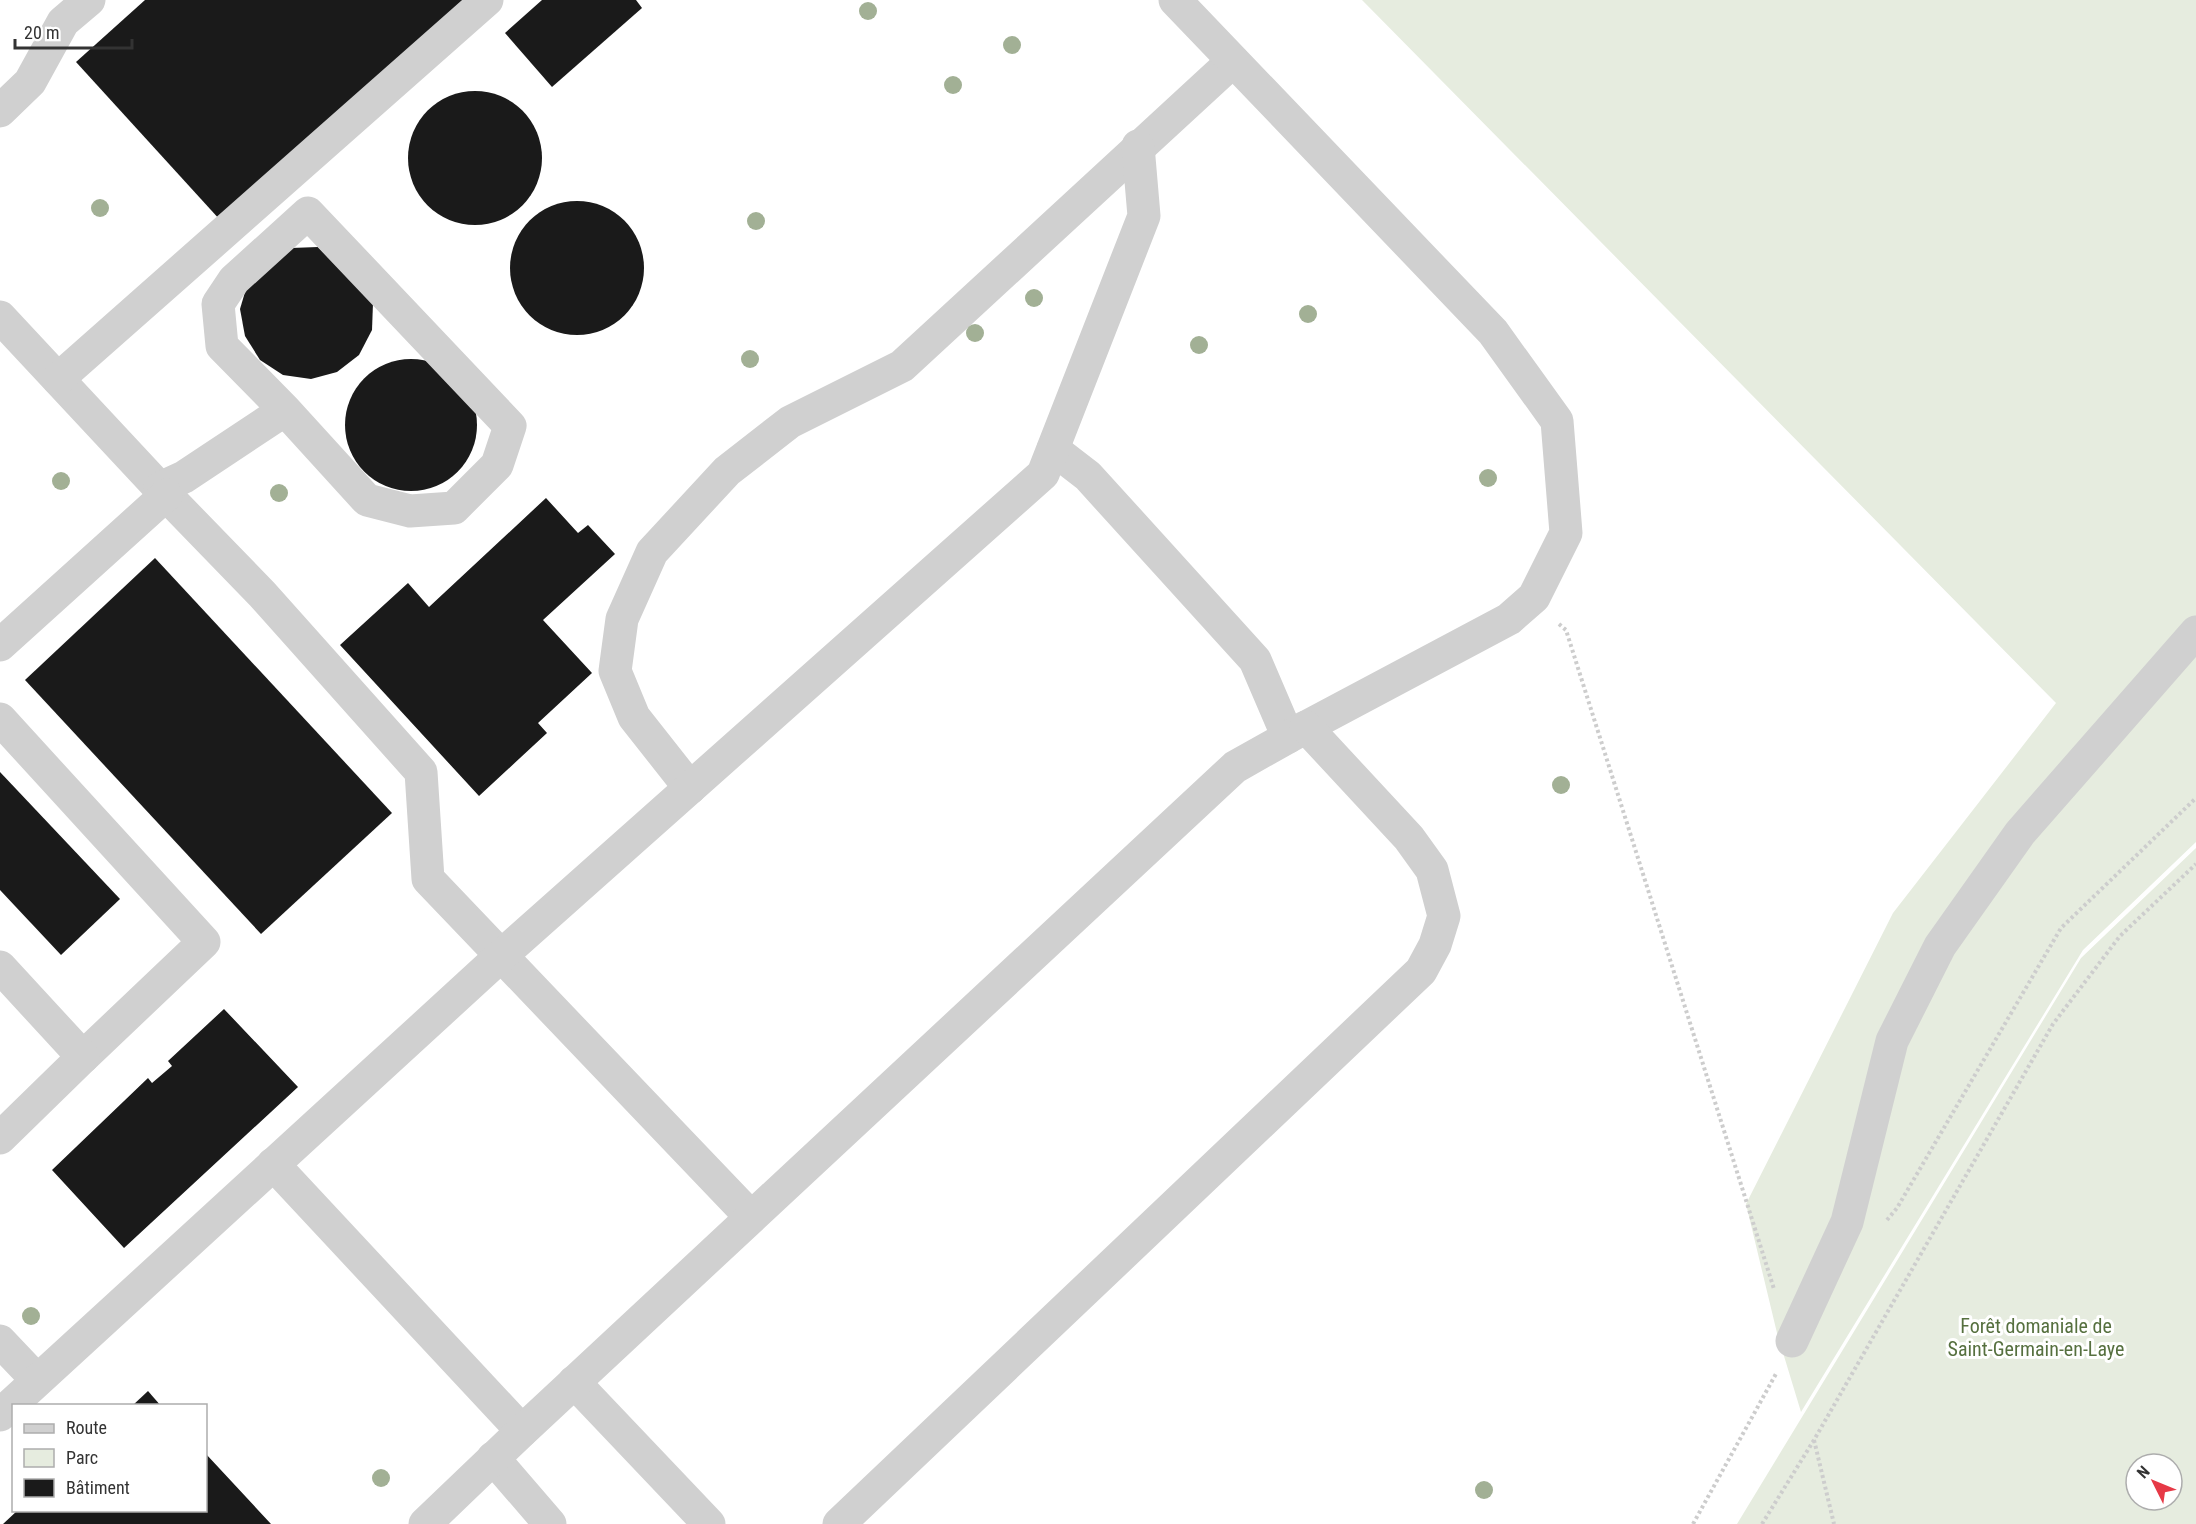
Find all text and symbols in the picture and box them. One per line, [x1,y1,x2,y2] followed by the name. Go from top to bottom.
[15,12,132,50] scale bar
[24,22,59,43] text: 20 m
[1948,1314,2124,1361] park label: Forêt domaniale de Saint-Germain-en-Laye
[12,1404,207,1512] legend
[66,1417,107,1438] text: Route
[66,1447,98,1468] text: Parc
[2124,1452,2184,1512] north arrow
[2133,1462,2154,1482] text: N
[66,1477,130,1498] text: Bâtiment

